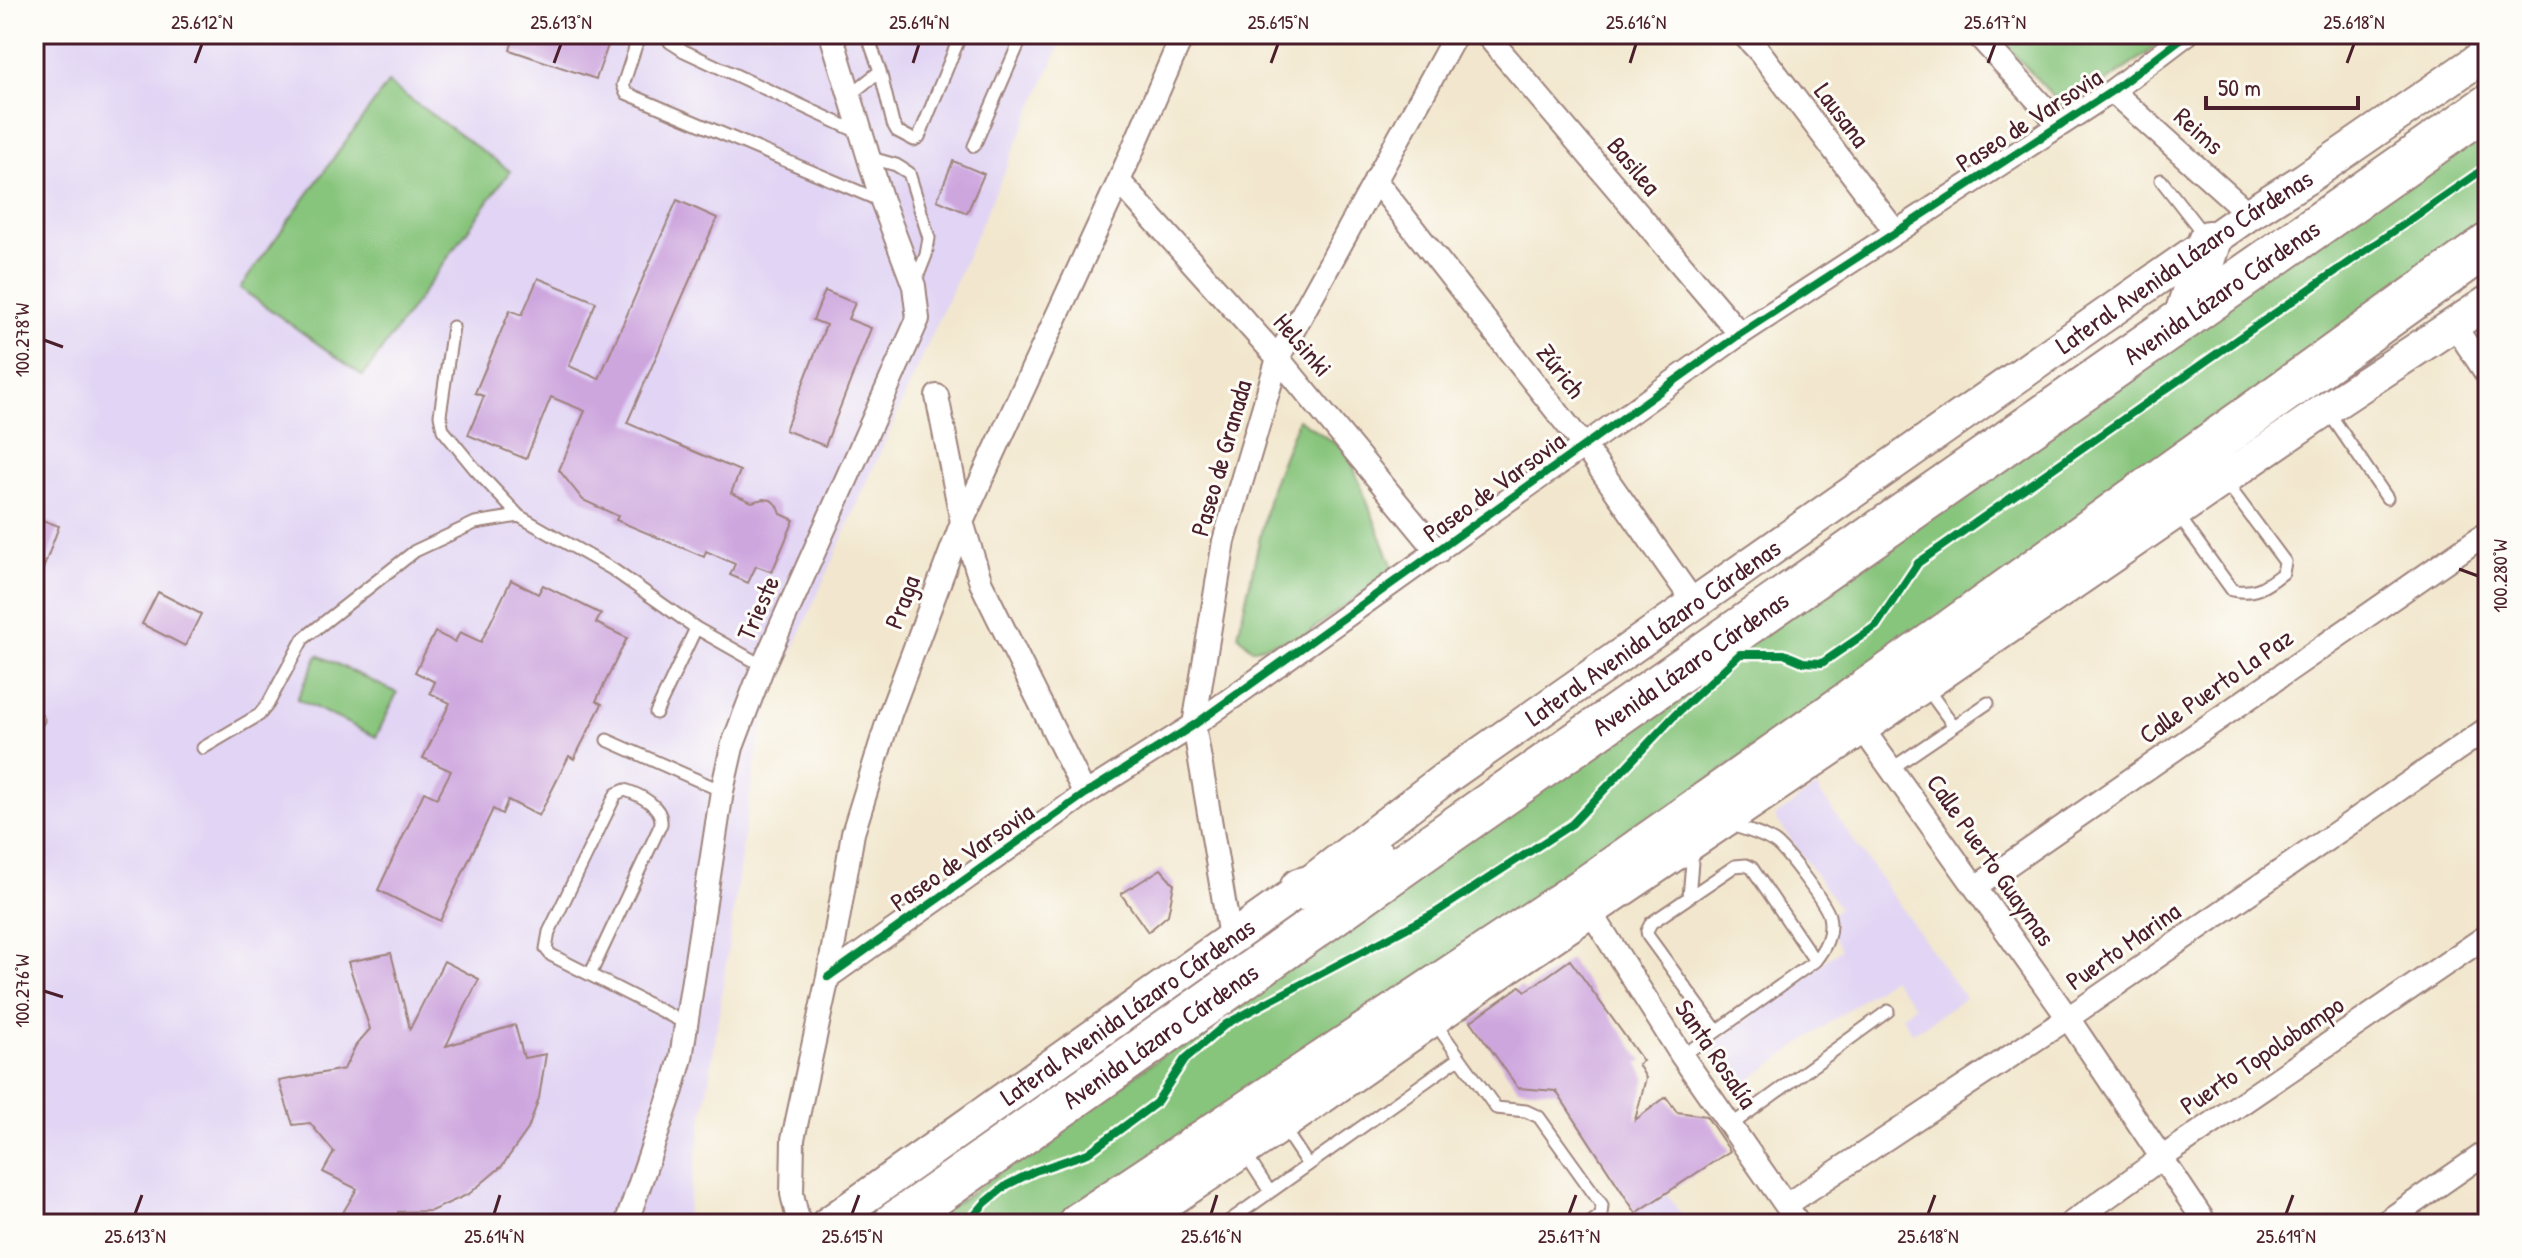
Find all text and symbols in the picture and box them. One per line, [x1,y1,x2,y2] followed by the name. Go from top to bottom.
[171,8,233,35] text: 25.612°N
[530,8,592,35] text: 25.613°N
[889,8,949,35] text: 25.614°N
[1247,8,1309,35] text: 25.615°N
[1606,8,1666,35] text: 25.616°N
[1964,8,2026,35] text: 25.617°N
[2323,8,2385,35] text: 25.618°N
[1949,59,2109,180] street label: Paseo de Varsovia
[2206,60,2358,110] scale bar
[2218,71,2261,103] text: 50 m
[1807,75,1878,154] street label: Lausana
[2167,99,2232,162] street label: Reims
[1600,129,1669,202] street label: Basilea
[2050,164,2320,360] street label: Lateral Avenida Lázaro Cárdenas
[2117,214,2325,372] street label: Avenida Lázaro Cárdenas
[8,302,35,377] text: 100.278°W
[1266,305,1341,384] street label: Helsinki
[1529,336,1594,405] street label: Zúrich
[1182,376,1260,540] street label: Paseo de Granada
[1416,423,1572,550] street label: Paseo de Varsovia
[1519,533,1787,733] street label: Lateral Avenida Lázaro Cárdenas
[2486,539,2513,613] text: 100.280°W
[728,570,787,646] street label: Trieste
[875,570,928,634] street label: Praga
[1587,585,1795,743] street label: Avenida Lázaro Cárdenas
[2132,620,2300,752] street label: Calle Puerto La Paz
[1919,767,2064,953] street label: Calle Puerto Guaymas
[883,794,1040,919] street label: Paseo de Varsovia
[2059,893,2187,998] street label: Puerto Marina
[993,911,1261,1111] street label: Lateral Avenida Lázaro Cárdenas
[8,953,35,1028] text: 100.276°W
[1056,957,1264,1115] street label: Avenida Lázaro Cárdenas
[2173,987,2350,1122] street label: Puerto Topolobampo
[1667,992,1766,1115] street label: Santa Rosalía
[104,1222,166,1249] text: 25.613°N
[464,1222,524,1249] text: 25.614°N
[821,1222,883,1249] text: 25.615°N
[1181,1222,1241,1249] text: 25.616°N
[1538,1222,1600,1249] text: 25.617°N
[1897,1222,1959,1249] text: 25.618°N
[2256,1222,2316,1249] text: 25.619°N

